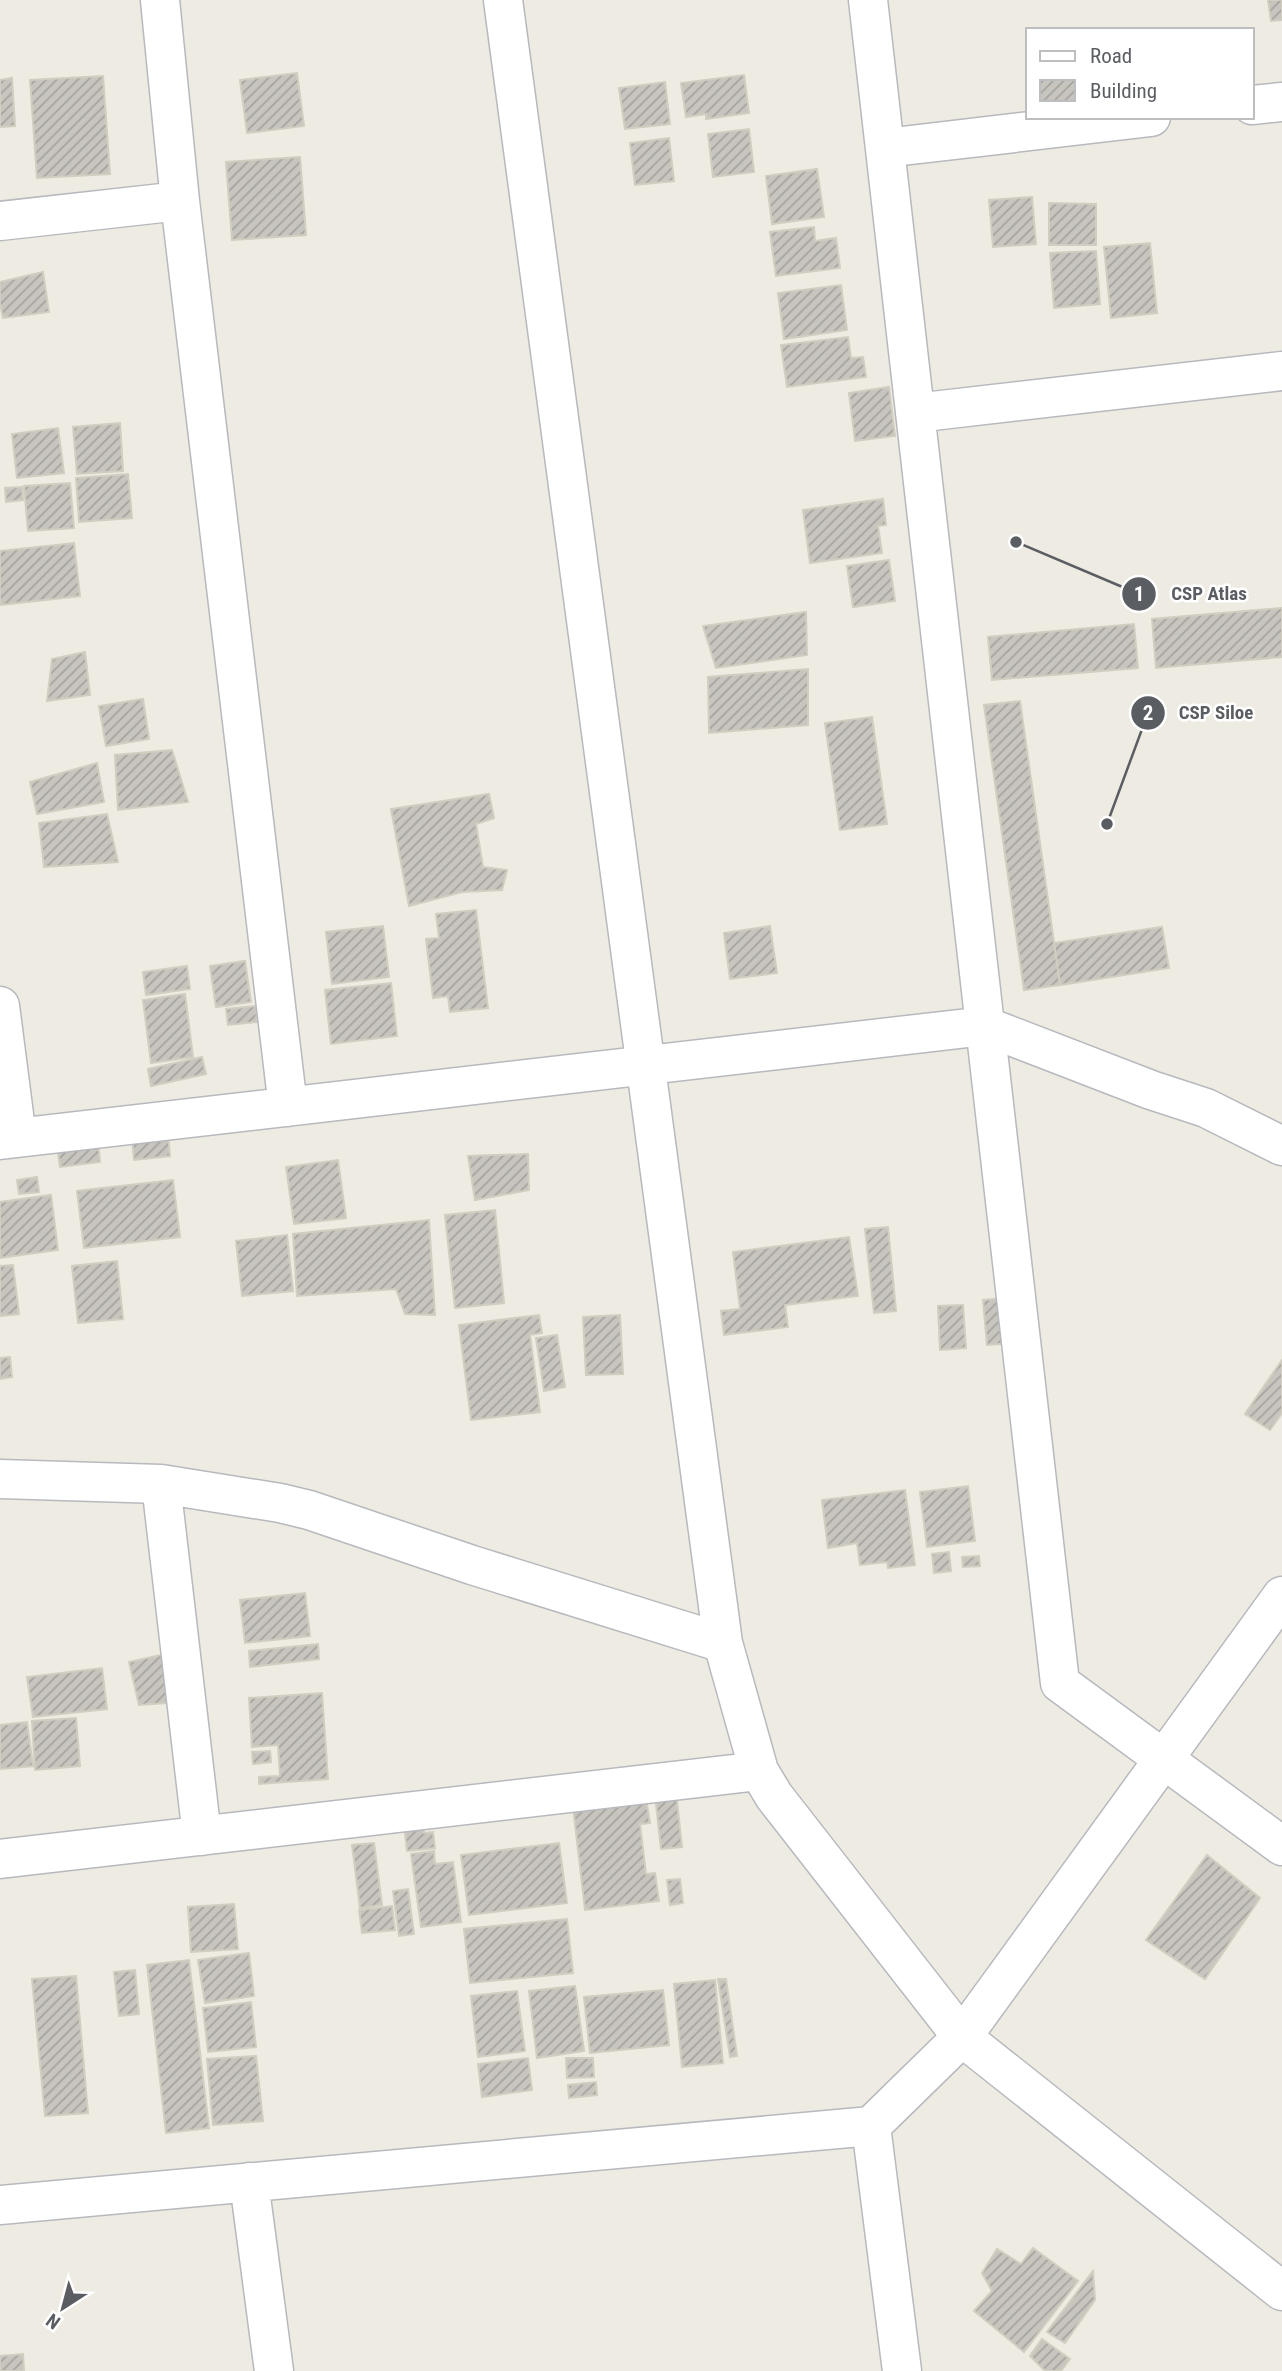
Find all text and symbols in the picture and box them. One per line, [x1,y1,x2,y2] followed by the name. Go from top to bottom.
[1026,28,1254,119] legend
[1090,44,1132,68] text: Road
[1090,79,1157,103] text: Building
[1122,574,1260,614] callout: CSP Atlas
[1134,582,1144,606] text: 1
[1171,582,1247,605] text: CSP Atlas
[1130,693,1268,733] callout: CSP Siloe
[1143,701,1153,725] text: 2
[1179,701,1253,724] text: CSP Siloe
[28,2273,98,2343] north arrow
[42,2309,65,2334] text: N

